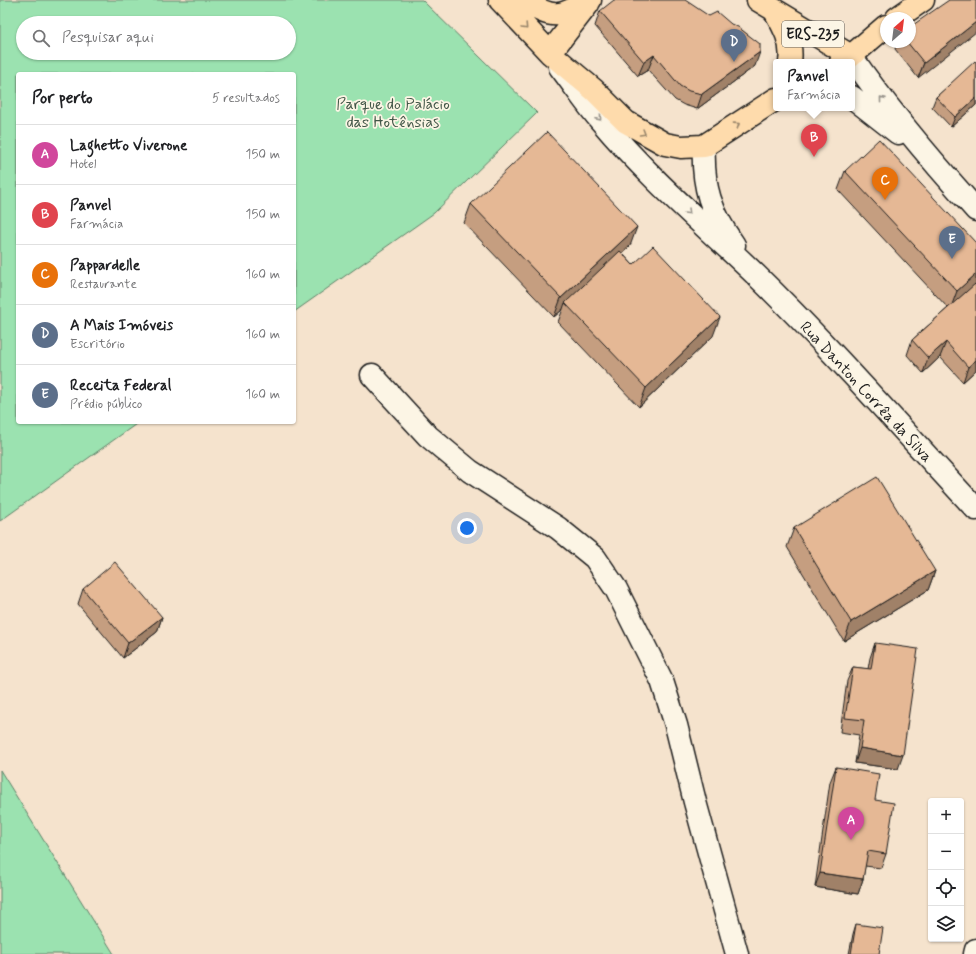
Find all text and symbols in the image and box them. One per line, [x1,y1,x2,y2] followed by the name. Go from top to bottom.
[880,12,916,48] north arrow
[16,16,296,60] search box
[782,21,844,47] road number: ERS-235
[520,22,528,30] one-way arrow
[30,27,52,49] icon: search
[62,28,154,48] text: Pesquisar aqui
[721,29,747,62] pin: D
[773,59,855,111] popup
[787,67,829,87] text: Panvel
[32,87,93,109] text: Por perto
[787,87,841,104] text: Farmácia
[212,90,280,107] text: 5 resultados
[336,94,450,133] park label: Parque do Palácio das Hotênsias
[880,96,887,103] one-way arrow
[594,113,601,120] one-way arrow
[733,122,740,129] one-way arrow
[801,124,827,157] pin: B
[639,128,646,136] one-way arrow
[70,136,187,156] text: Laghetto Viverone
[41,146,49,163] text: A
[246,146,280,163] text: 150 m
[70,156,96,173] text: Hotel
[872,167,898,200] pin: C
[70,196,111,216] text: Panvel
[41,206,49,223] text: B
[246,206,280,223] text: 150 m
[683,207,691,215] one-way arrow
[70,216,123,233] text: Farmácia
[939,226,965,259] pin: E
[70,256,140,276] text: Pappardelle
[40,266,50,283] text: C
[245,266,280,283] text: 160 m
[70,276,137,293] text: Restaurante
[70,316,173,336] text: A Mais Imóveis
[795,317,937,467] street label: Rua Danton Corrêa da Silva
[41,326,49,343] text: D
[245,326,280,343] text: 160 m
[70,336,125,353] text: Escritório
[70,376,172,396] text: Receita Federal
[41,386,49,403] text: E
[245,386,280,403] text: 160 m
[70,396,142,413] text: Prédio público
[457,518,477,538] your location
[928,798,964,942] map controls
[928,798,964,834] button: +
[838,807,864,840] pin: A
[928,834,964,870] button: −
[928,870,964,906] button: locate
[928,906,964,942] button: layers

